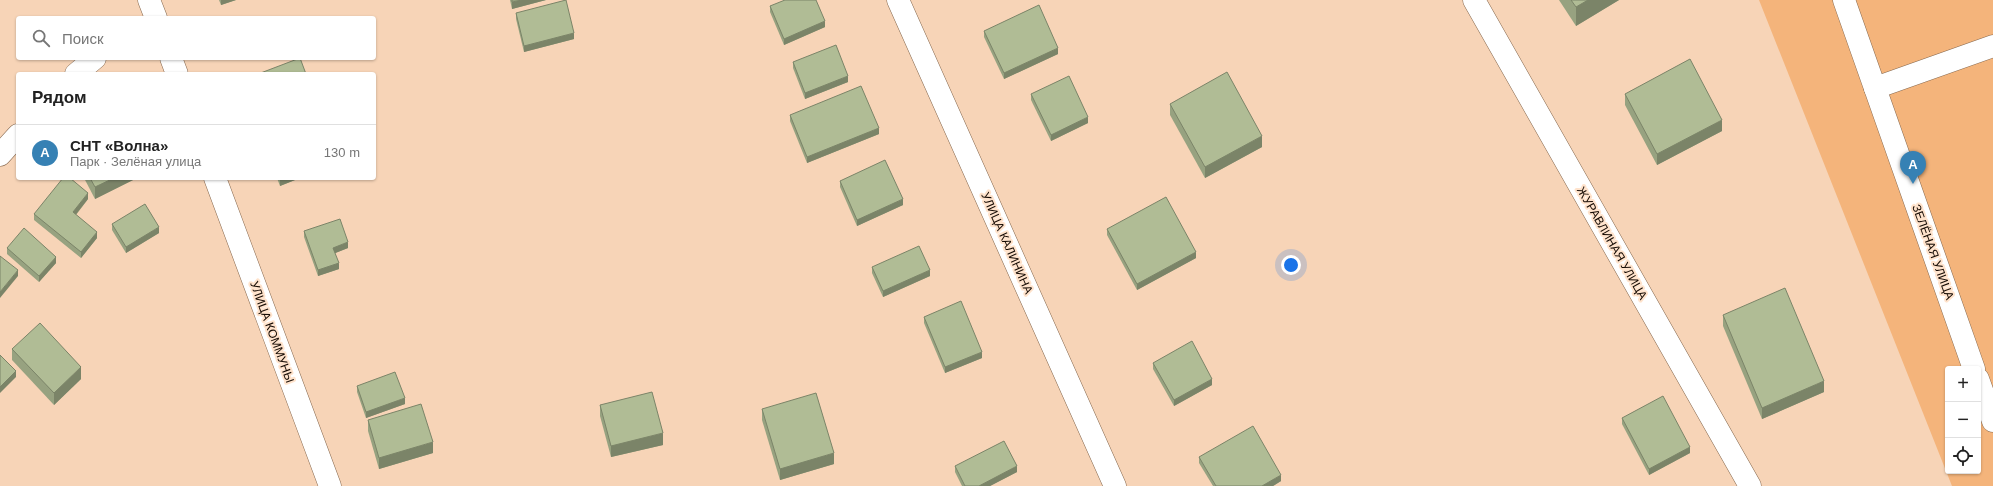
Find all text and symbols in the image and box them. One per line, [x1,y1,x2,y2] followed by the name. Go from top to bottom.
[16,16,376,60] search box
[30,27,52,49] icon: search
[62,30,104,47] text: Поиск
[32,88,87,107] text: Рядом
[70,137,168,154] text: СНТ «Волна»
[40,145,50,160] text: A
[324,145,360,160] text: 130 m
[1900,151,1926,184] pin: A
[70,154,201,169] text: Парк · Зелёная улица
[1574,184,1650,302] street label: ЖУРАВЛИНАЯ УЛИЦА
[978,190,1036,296] street label: УЛИЦА КАЛИНИНА
[1909,202,1957,302] street label: ЗЕЛЁНАЯ УЛИЦА
[1281,255,1301,275] your location
[247,279,297,385] street label: УЛИЦА КОММУНЫ
[1945,366,1981,474] map controls
[1945,366,1981,402] button: +
[1945,402,1981,438] button: −
[1945,438,1981,474] button: locate

